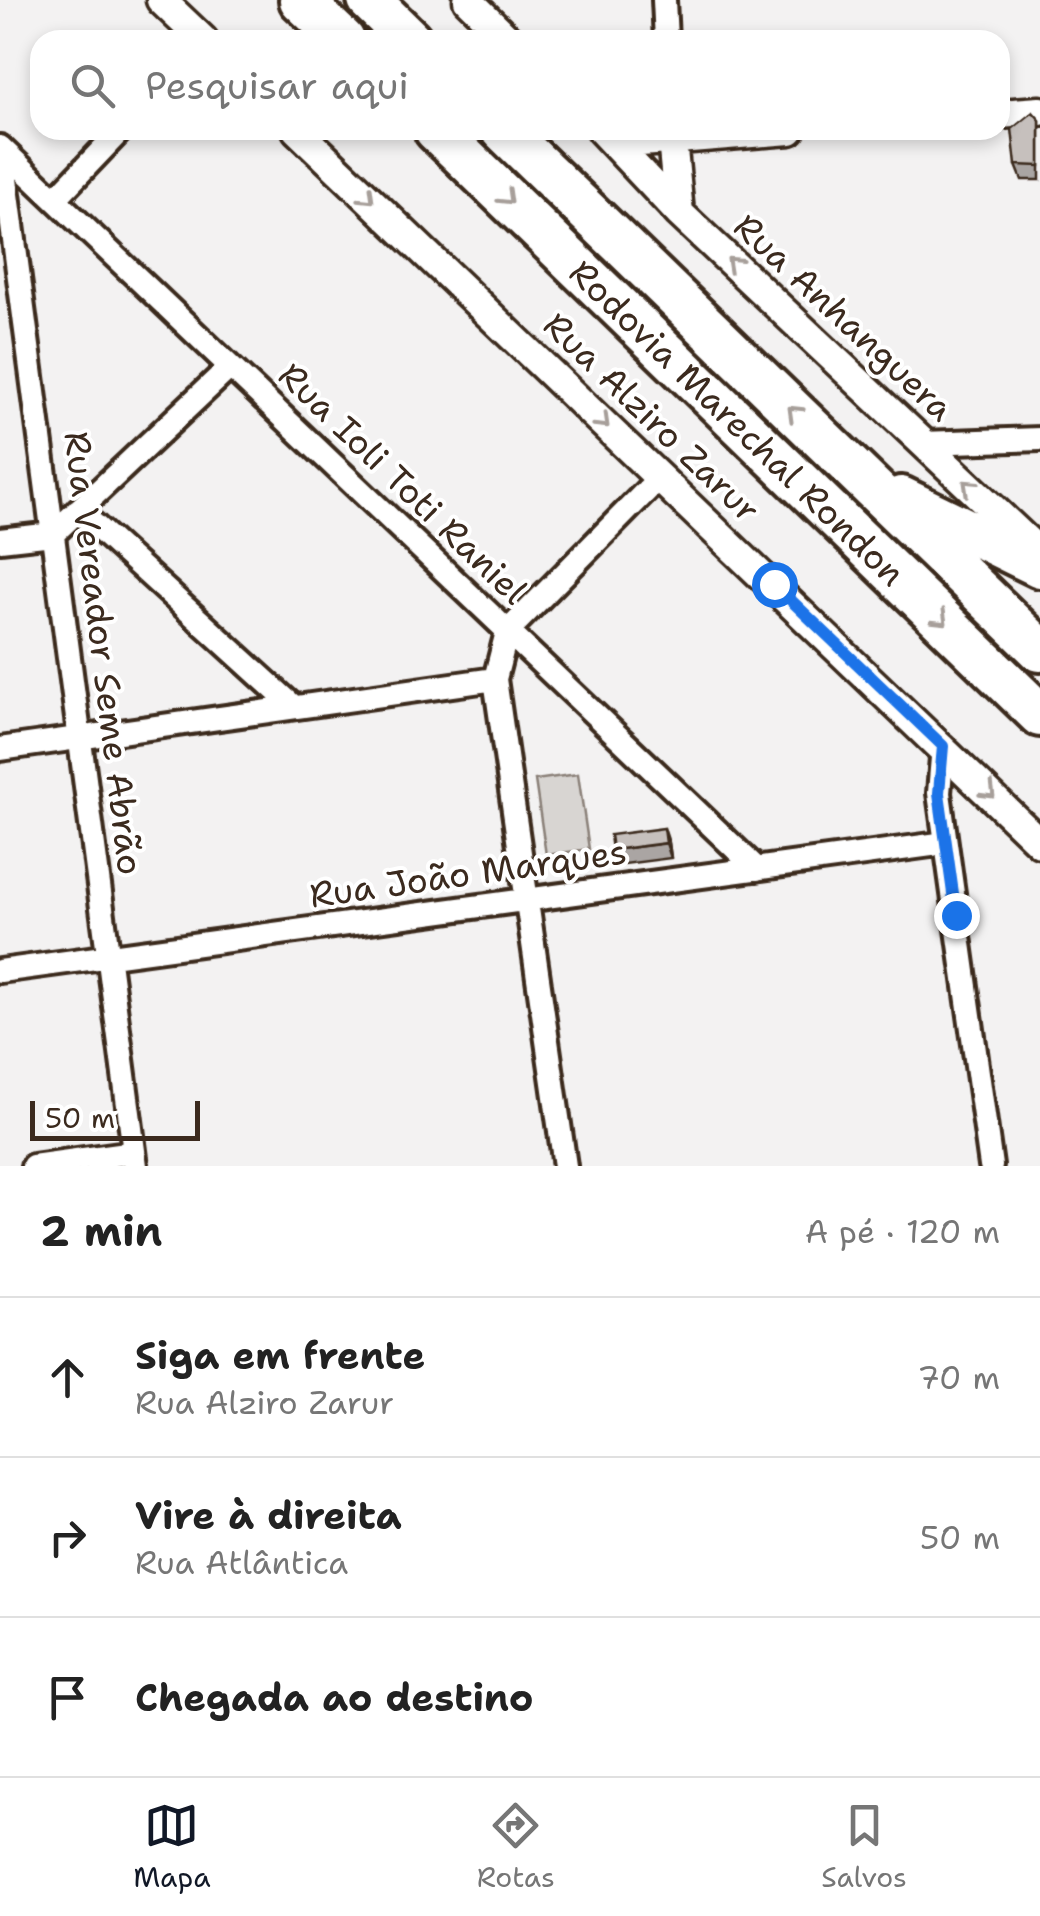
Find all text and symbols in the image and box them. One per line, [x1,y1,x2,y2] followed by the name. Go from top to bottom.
[30,30,1010,140] search box
[65,58,120,113] icon: search
[145,60,409,111] text: Pesquisar aqui
[356,185,375,203] one-way arrow
[495,186,513,204] one-way arrow
[724,203,964,431] street label: Rua Anhanguera
[560,249,916,596] street label: Rodovia Marechal Rondon
[726,257,744,275] one-way arrow
[534,302,770,532] street label: Rua Alziro Zarur
[269,352,538,614] street label: Rua Ioli Toti Raniel
[787,406,805,424] one-way arrow
[591,410,610,428] one-way arrow
[53,429,155,877] street label: Rua Vereador Seme Abrão
[962,480,981,498] one-way arrow
[752,562,798,608] route start
[930,607,948,625] one-way arrow
[978,780,996,798] one-way arrow
[306,827,630,919] street label: Rua João Marques
[934,893,980,939] route end
[30,1096,200,1140] scale bar
[45,1099,115,1137] text: 50 m
[40,1203,162,1259] text: 2 min
[805,1210,1000,1253] text: A pé · 120 m
[135,1330,425,1381] text: Siga em frente
[40,1350,95,1405] icon: ahead
[917,1356,1000,1399] text: 70 m
[135,1381,394,1424] text: Rua Alziro Zarur
[135,1490,402,1541] text: Vire à direita
[40,1510,95,1565] icon: right
[920,1516,1000,1559] text: 50 m
[135,1541,348,1584] text: Rua Atlântica
[40,1670,95,1725] icon: arrive
[135,1672,533,1723] text: Chegada ao destino
[133,1798,211,1896] tab: Mapa
[477,1798,555,1896] tab: Rotas
[821,1798,907,1896] tab: Salvos

